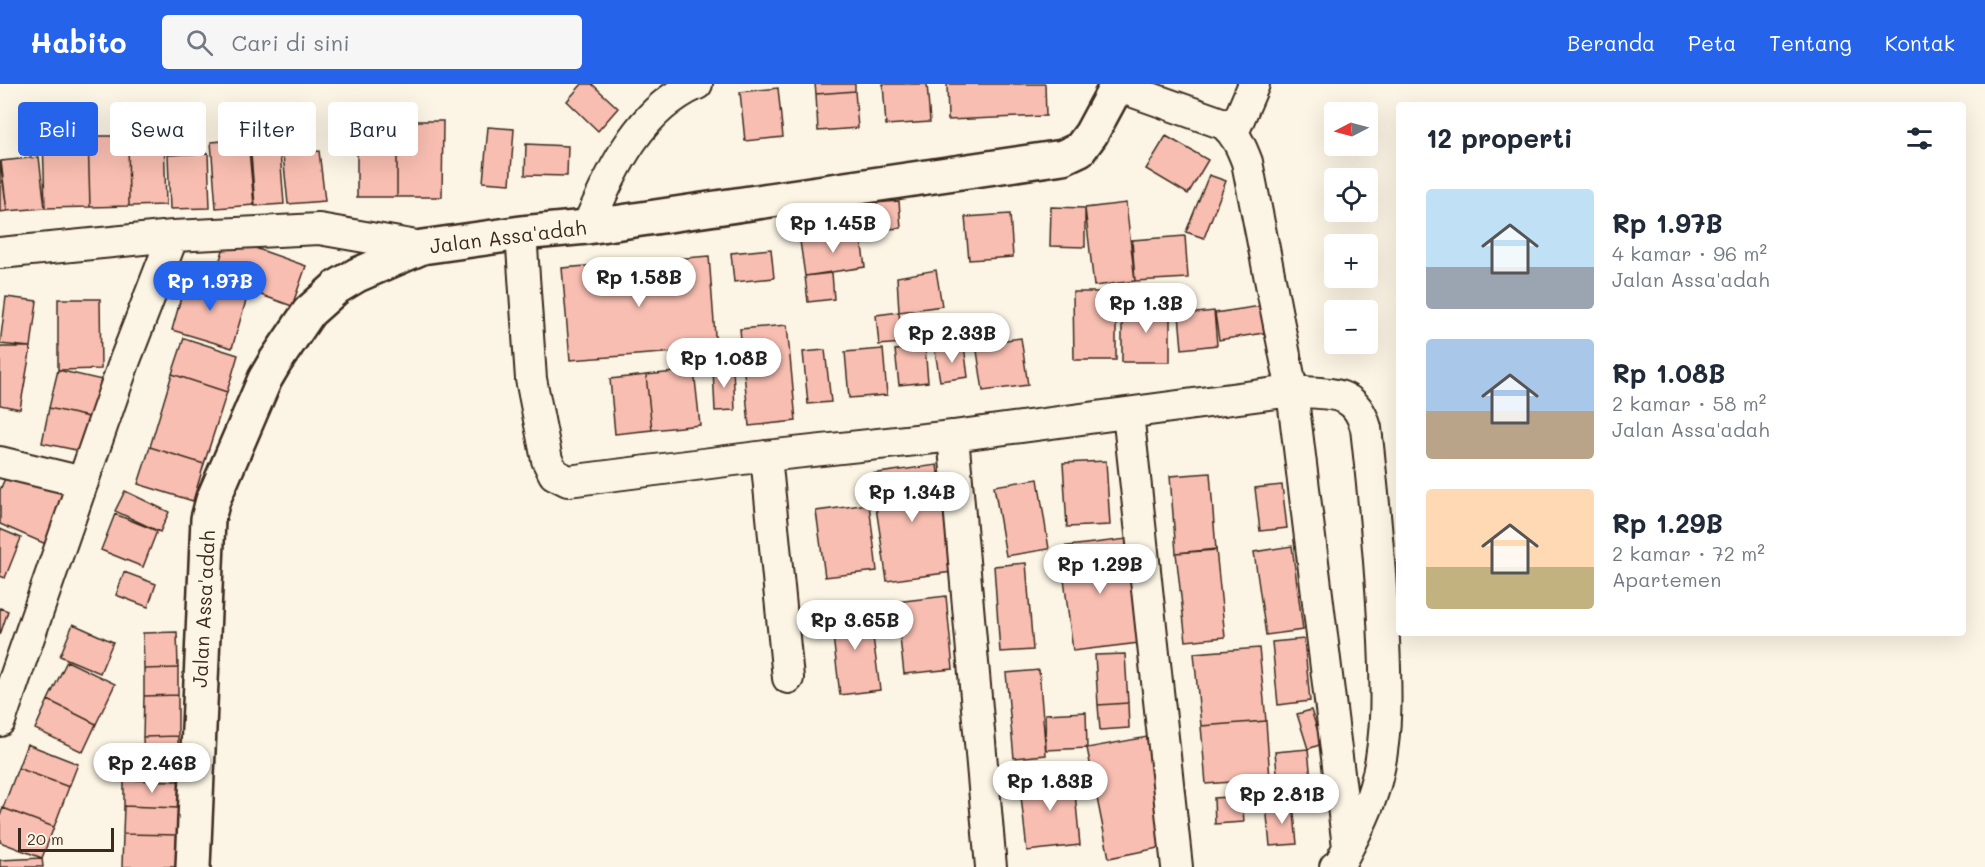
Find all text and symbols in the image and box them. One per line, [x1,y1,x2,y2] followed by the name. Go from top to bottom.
[162,15,582,69] search box
[30,24,126,60] text: Habito
[183,26,216,59] icon: search
[231,28,350,57] text: Cari di sini
[1567,29,1655,56] text: Beranda
[1688,29,1736,56] text: Peta
[1769,29,1852,56] text: Tentang
[1885,29,1955,56] text: Kontak
[18,102,98,156] chip: Beli
[110,102,206,156] chip: Sewa
[218,102,316,156] chip: Filter
[328,102,418,156] chip: Baru
[1324,102,1378,156] north arrow
[1324,102,1378,354] map controls
[1426,121,1573,155] text: 12 properti
[1903,122,1936,155] icon: filters
[1324,168,1378,222] button: locate
[771,203,895,254] pin: Rp 1.45B
[1612,206,1723,240] text: Rp 1.97B
[790,209,876,235] text: Rp 1.45B
[1474,213,1546,285] icon: home
[428,214,588,259] street label: Jalan Assa'adah
[1324,234,1378,288] button: +
[1612,240,1767,266] text: 4 kamar · 96 m²
[577,257,701,308] pin: Rp 1.58B
[148,261,272,312] pin: Rp 1.97B
[596,263,682,289] text: Rp 1.58B
[1612,266,1769,292] text: Jalan Assa'adah
[167,267,253,293] text: Rp 1.97B
[1091,283,1201,334] pin: Rp 1.3B
[1109,289,1183,315] text: Rp 1.3B
[1324,300,1378,354] button: −
[890,313,1014,364] pin: Rp 2.33B
[908,319,996,345] text: Rp 2.33B
[662,338,786,389] pin: Rp 1.08B
[680,344,768,370] text: Rp 1.08B
[1612,356,1726,390] text: Rp 1.08B
[1474,363,1546,435] icon: home
[1612,390,1766,416] text: 2 kamar · 58 m²
[1612,416,1769,442] text: Jalan Assa'adah
[850,472,974,523] pin: Rp 1.34B
[869,478,955,504] text: Rp 1.34B
[1612,506,1723,540] text: Rp 1.29B
[1474,513,1546,585] icon: home
[186,530,220,688] street label: Jalan Assa'adah
[1612,540,1765,566] text: 2 kamar · 72 m²
[1038,544,1162,595] pin: Rp 1.29B
[1057,550,1143,576] text: Rp 1.29B
[1612,566,1721,592] text: Apartemen
[793,600,917,651] pin: Rp 3.65B
[810,606,900,632] text: Rp 3.65B
[90,743,214,794] pin: Rp 2.46B
[107,749,197,775] text: Rp 2.46B
[988,761,1112,812] pin: Rp 1.83B
[1007,767,1093,793] text: Rp 1.83B
[1220,774,1344,825] pin: Rp 2.81B
[1239,780,1325,806] text: Rp 2.81B
[18,825,114,852] scale bar
[27,828,64,849] text: 20 m

